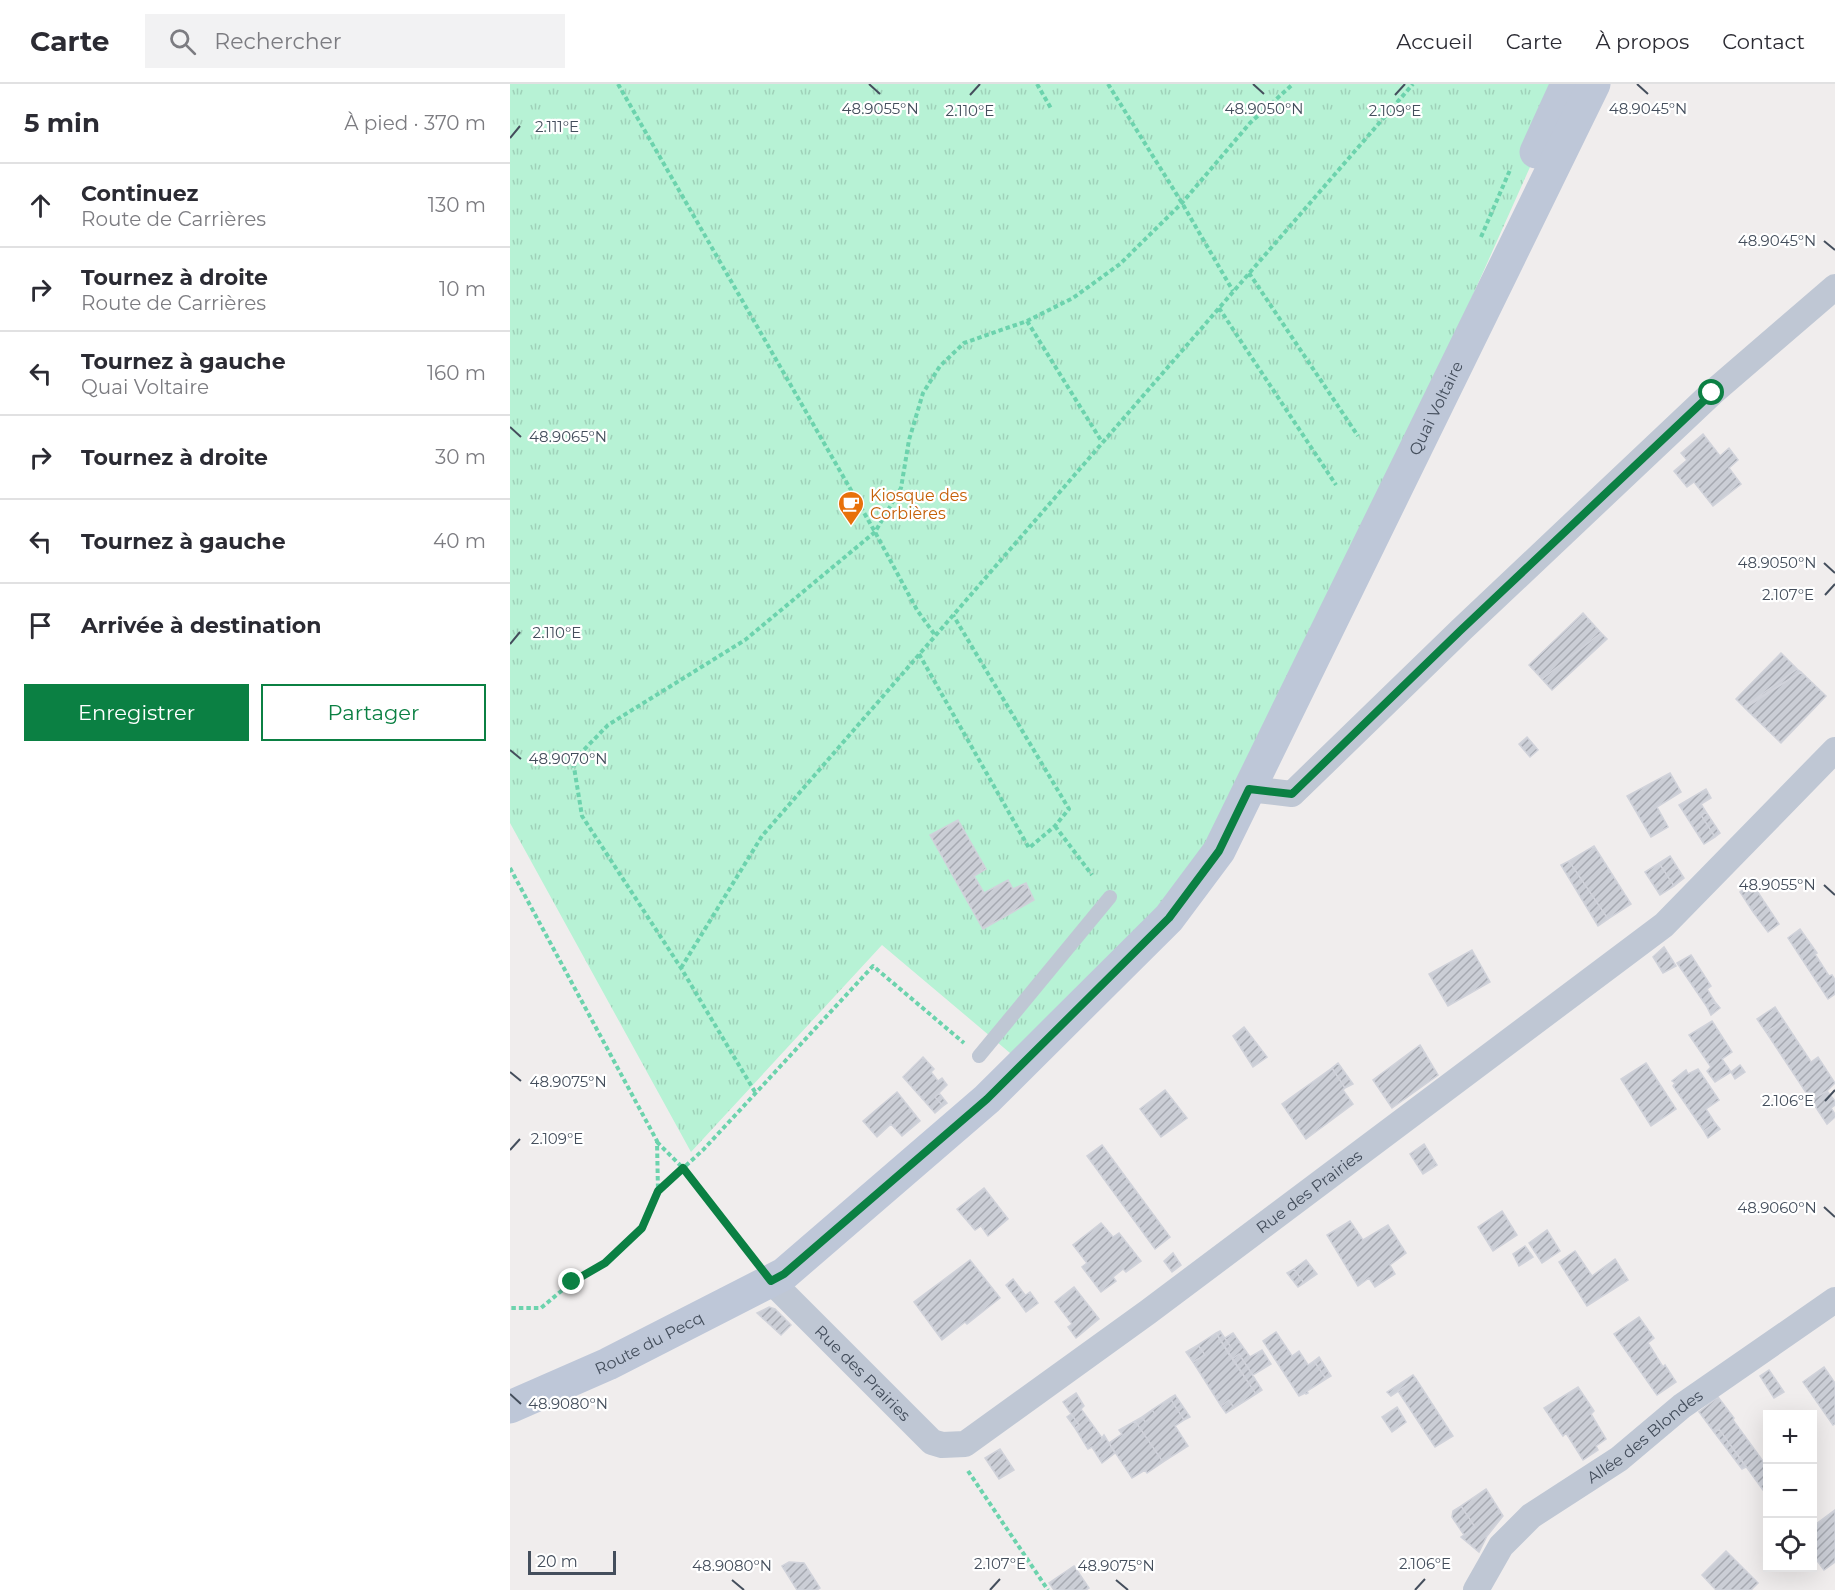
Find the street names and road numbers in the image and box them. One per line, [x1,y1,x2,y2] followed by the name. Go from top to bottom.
[1405,358,1467,459] street label: Quai Voltaire
[1253,1146,1366,1238] street label: Rue des Prairies
[592,1308,706,1379] street label: Route du Pecq
[811,1321,915,1425] street label: Rue des Prairies
[1583,1386,1707,1487] street label: Allée des Blondes

